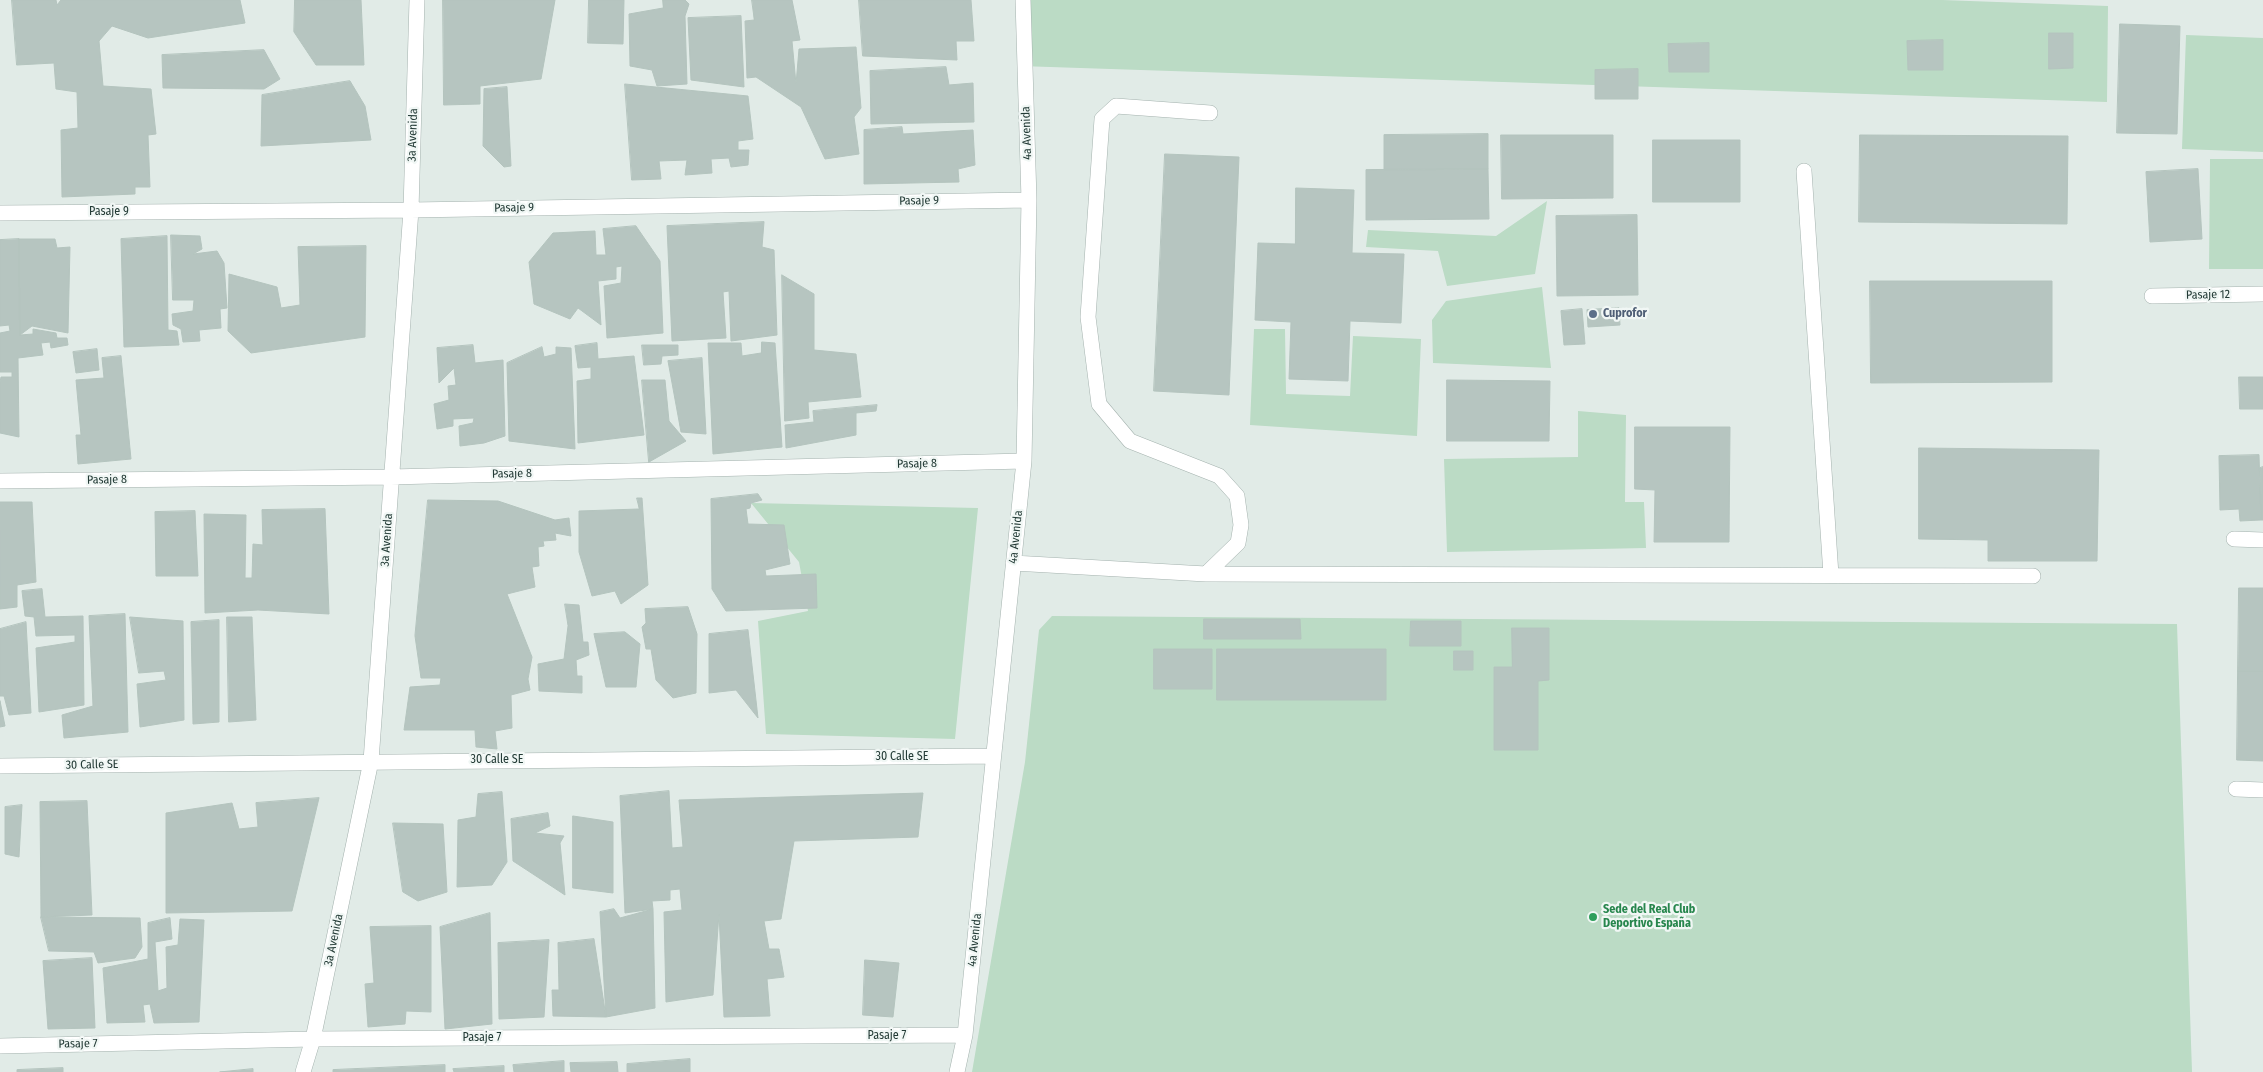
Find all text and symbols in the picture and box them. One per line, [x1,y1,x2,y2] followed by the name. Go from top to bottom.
[1019,106,1035,160] street label: 4a Avenida
[405,108,421,162] street label: 3a Avenida
[899,193,939,209] street label: Pasaje 9
[494,200,534,216] street label: Pasaje 9
[89,205,129,219] street label: Pasaje 9
[2186,287,2230,303] street label: Pasaje 12
[1603,307,1647,321] place label: Cuprofor
[1587,308,1599,320] marker: Cuprofor
[897,456,937,472] street label: Pasaje 8
[492,466,532,482] street label: Pasaje 8
[87,472,127,488] street label: Pasaje 8
[1006,510,1026,564] street label: 4a Avenida
[378,513,396,567] street label: 3a Avenida
[876,750,928,764] street label: 30 Calle SE
[471,753,523,767] street label: 30 Calle SE
[65,757,119,773] street label: 30 Calle SE
[1603,903,1695,931] place label: Sede del Real Club Deportivo España
[1587,911,1599,923] marker: Sede del Real Club Deportivo España
[321,912,347,968] street label: 3a Avenida
[965,913,985,967] street label: 4a Avenida
[868,1029,906,1043] street label: Pasaje 7
[463,1031,501,1045] street label: Pasaje 7
[58,1036,98,1052] street label: Pasaje 7

